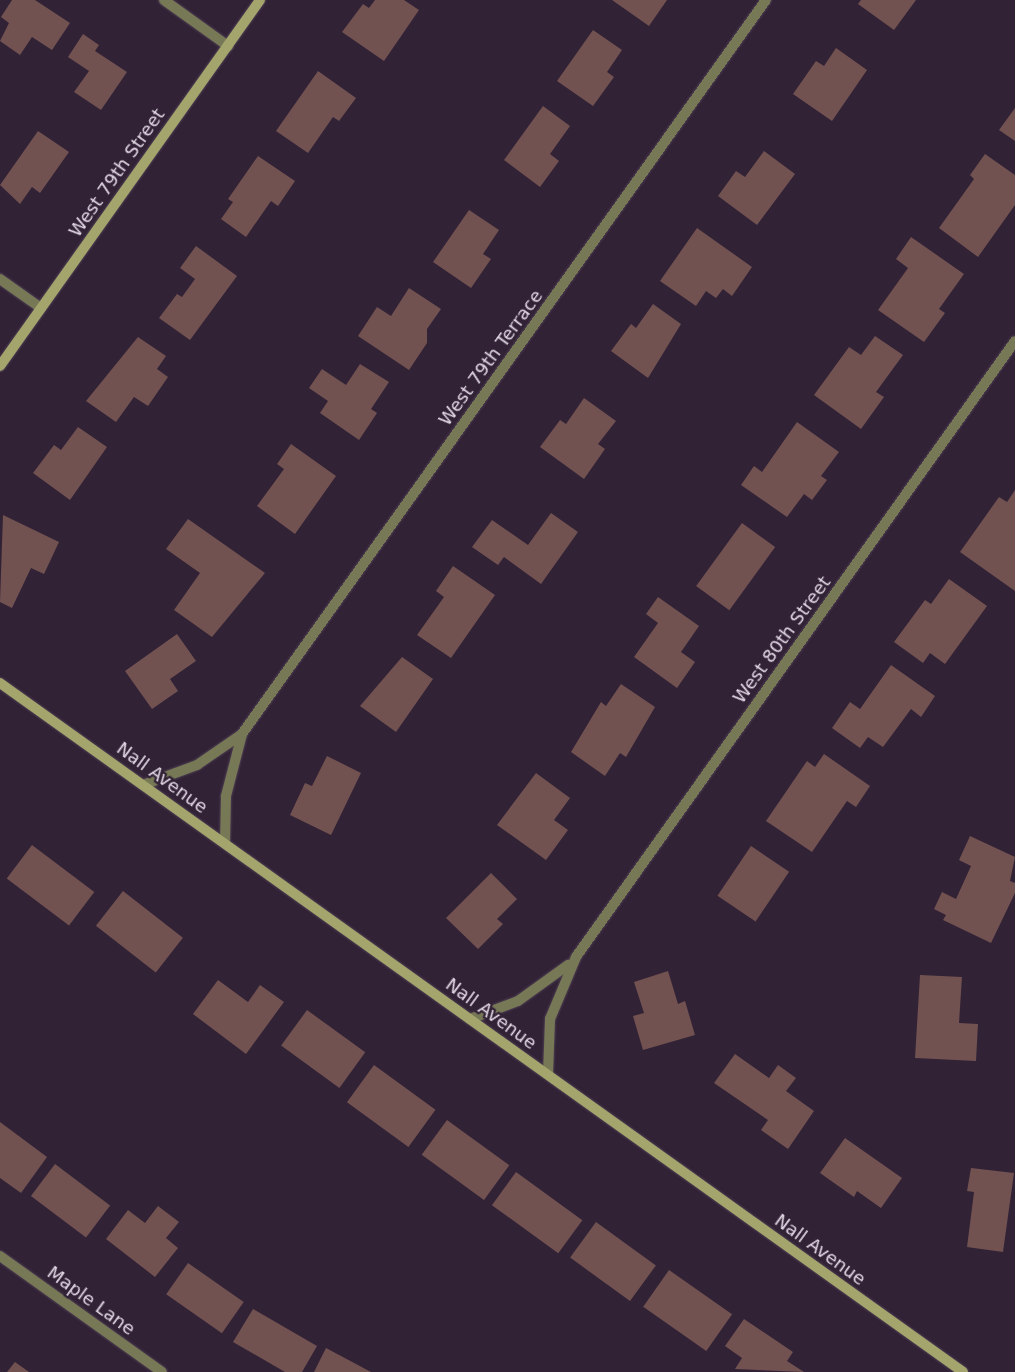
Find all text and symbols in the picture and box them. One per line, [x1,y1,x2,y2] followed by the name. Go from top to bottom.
[65,105,169,241] street label: West 79th Street
[434,286,548,430] street label: West 79th Terrace
[729,572,835,708] street label: West 80th Street
[112,738,212,818] street label: Nall Avenue
[441,974,541,1054] street label: Nall Avenue
[770,1210,870,1290] street label: Nall Avenue
[43,1262,139,1340] street label: Maple Lane

